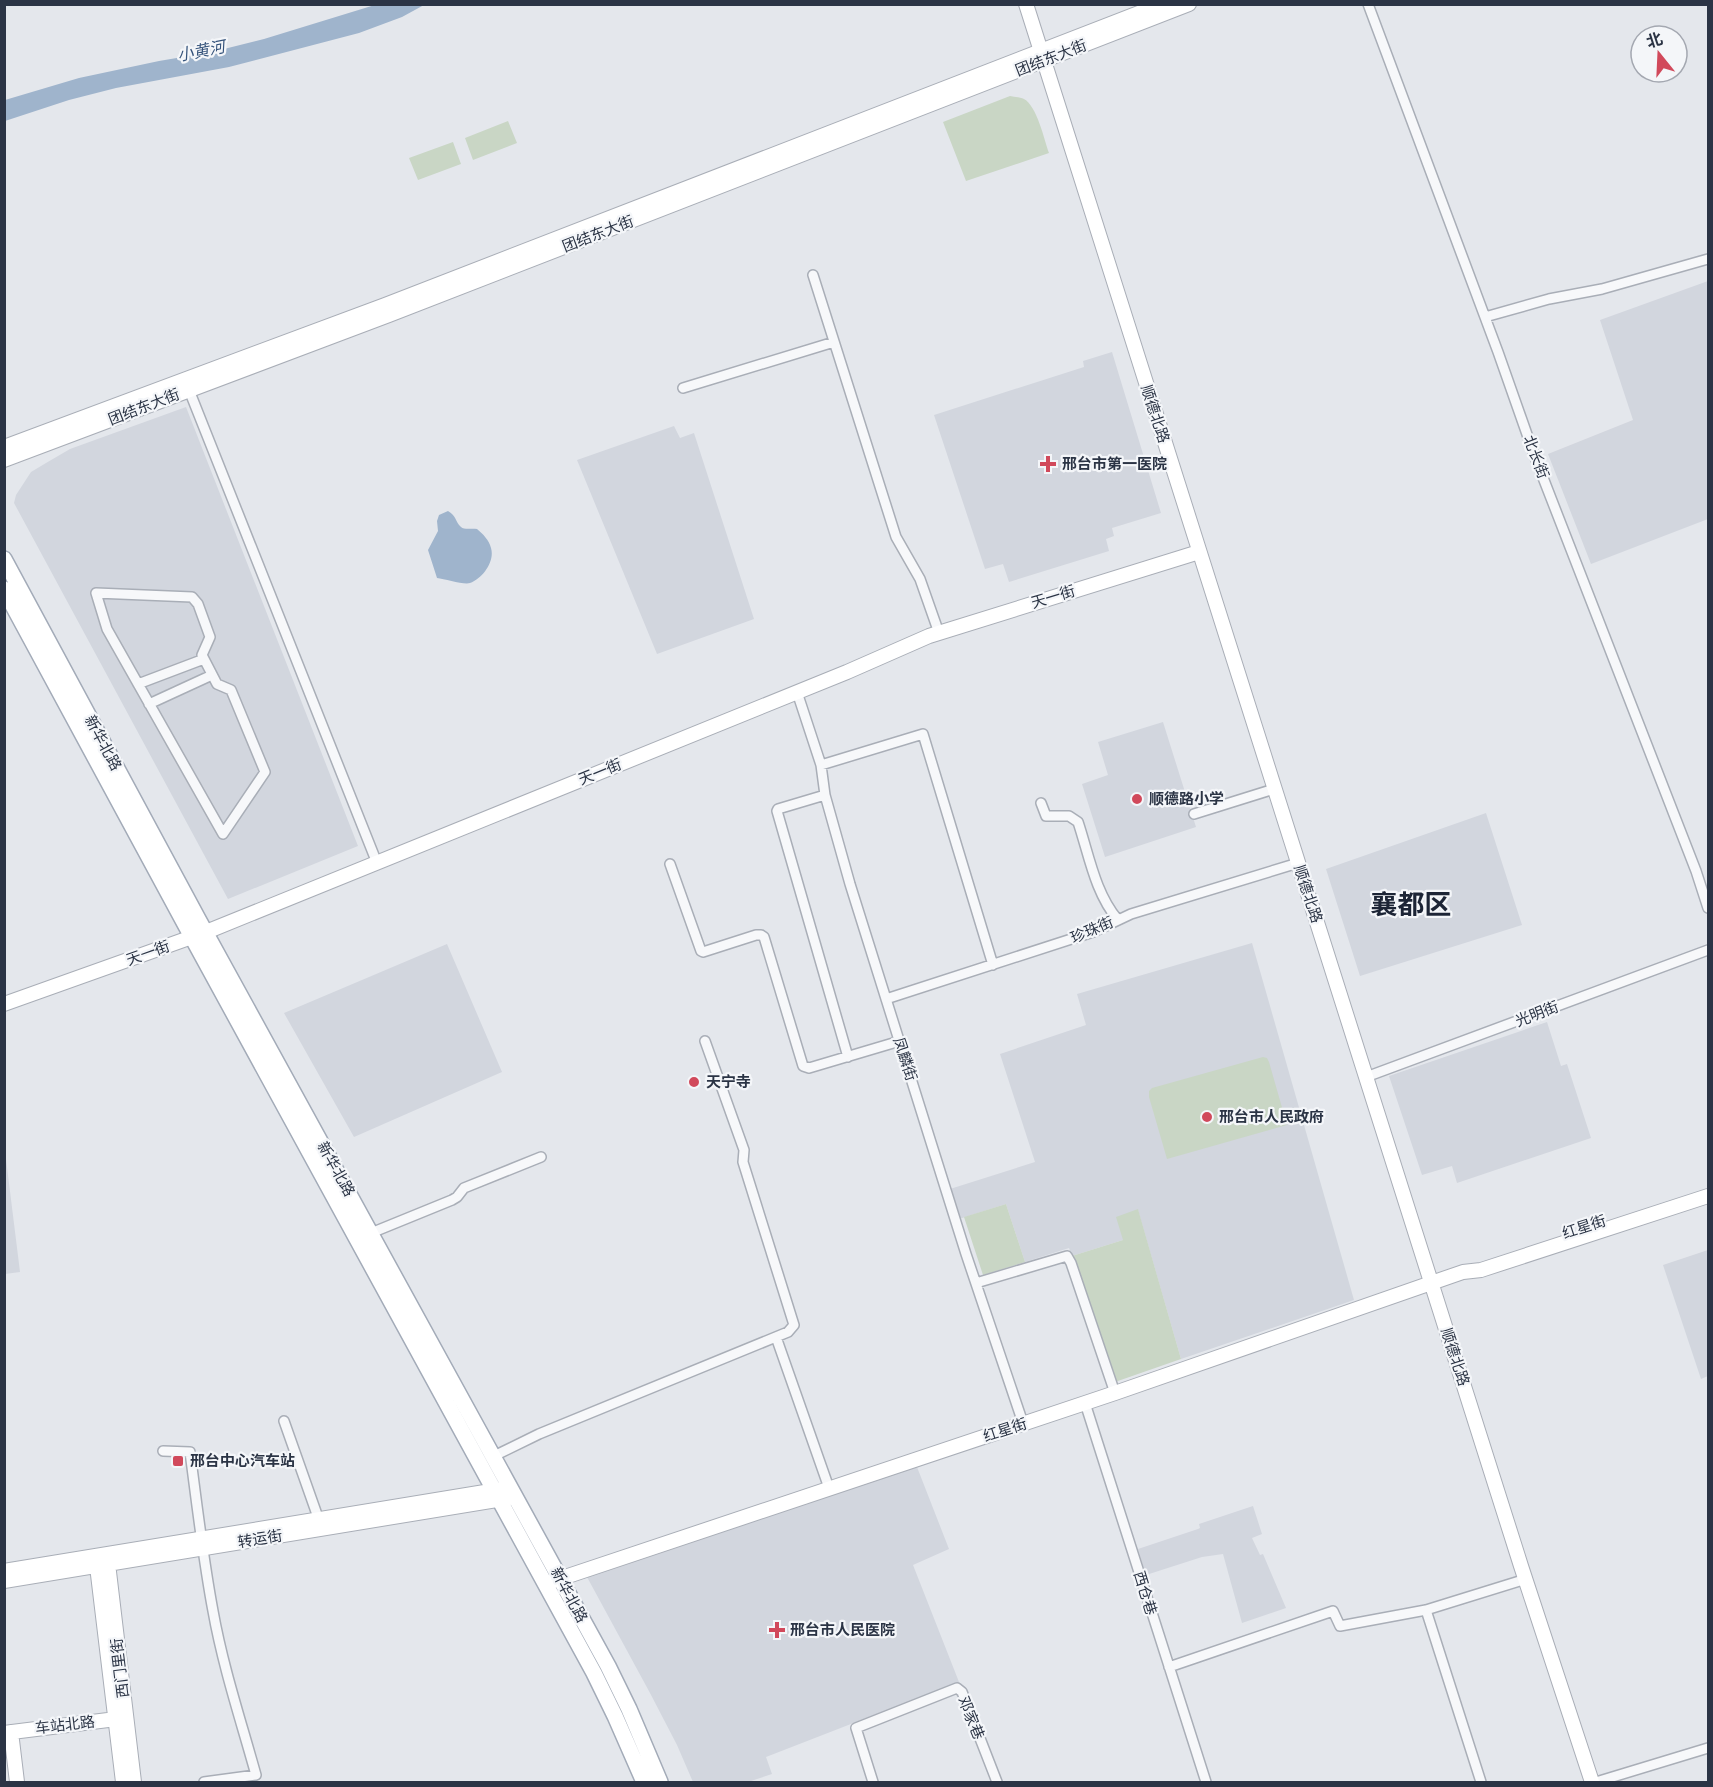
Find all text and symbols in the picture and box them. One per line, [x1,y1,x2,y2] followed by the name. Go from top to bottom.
[1629,24,1689,84] north arrow
[1644,28,1665,53] text: 北
[1012,35,1090,81] street label: 团结东大街
[175,36,229,66] water label: 小黄河
[559,211,637,257] street label: 团结东大街
[1136,382,1174,446] street label: 顺德北路
[105,384,183,430] street label: 团结东大街
[1519,432,1553,482] street label: 北长街
[1062,454,1167,474] place label: 邢台市第一医院
[1039,455,1057,473] marker: 邢台市第一医院
[1029,581,1077,613] street label: 天一街
[80,712,126,774] street label: 新华北路
[575,754,625,790] street label: 天一街
[1149,789,1224,809] place label: 顺德路小学
[1130,792,1144,806] marker: 顺德路小学
[1289,862,1327,926] street label: 顺德北路
[1371,887,1452,922] district label: 襄都区
[1067,912,1117,948] street label: 珍珠街
[123,936,173,970] street label: 天一街
[1512,997,1562,1031] street label: 光明街
[889,1035,921,1083] street label: 凤麟街
[706,1072,751,1092] place label: 天宁寺
[687,1075,701,1089] marker: 天宁寺
[1219,1107,1324,1127] place label: 邢台市人民政府
[1200,1110,1214,1124] marker: 邢台市人民政府
[313,1138,359,1200] street label: 新华北路
[1560,1211,1608,1243] street label: 红星街
[1436,1325,1474,1389] street label: 顺德北路
[981,1414,1029,1446] street label: 红星街
[190,1451,295,1471] place label: 邢台中心汽车站
[171,1454,185,1468] marker: 邢台中心汽车站
[236,1526,284,1552] street label: 转运街
[546,1564,592,1626] street label: 新华北路
[1129,1569,1161,1617] street label: 西仓巷
[790,1620,895,1640] place label: 邢台市人民医院
[768,1621,786,1639] marker: 邢台市人民医院
[106,1637,134,1699] street label: 西门里街
[953,1693,989,1743] street label: 邓家巷
[34,1711,96,1739] street label: 车站北路

